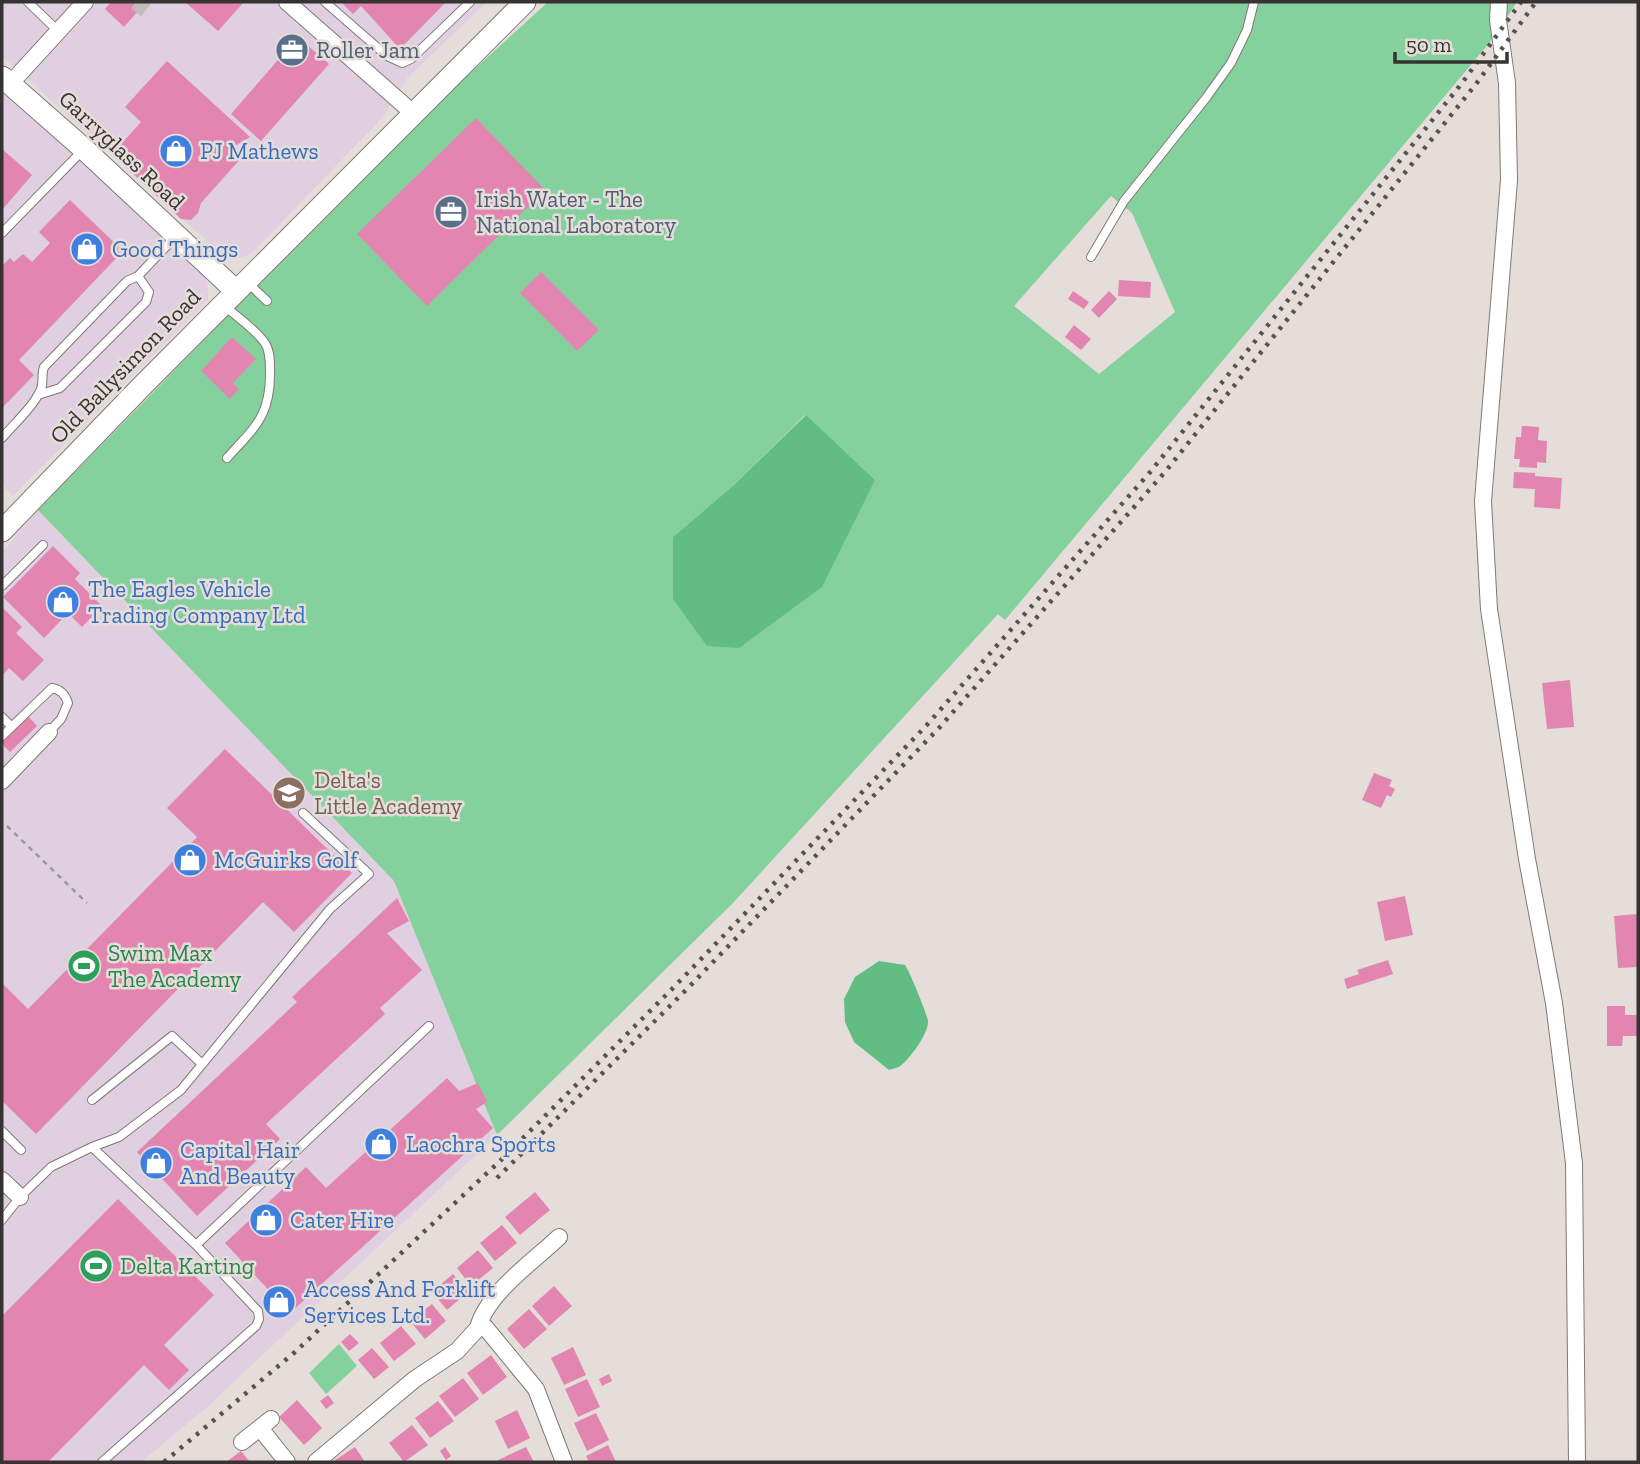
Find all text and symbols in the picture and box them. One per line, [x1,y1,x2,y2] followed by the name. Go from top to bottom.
[1395,21,1507,65] scale bar
[273,31,311,69] office icon: Roller Jam
[1406,32,1452,57] text: 50 m
[316,36,420,64] place label: Roller Jam
[53,84,191,216] street label: Garryglass Road
[157,132,195,170] shop icon: PJ Mathews
[200,137,318,165] place label: PJ Mathews
[476,185,676,239] place label: Irish Water - The National Laboratory
[432,193,470,231] office icon: Irish Water - The National Laboratory
[68,230,106,268] shop icon: Good Things
[112,235,238,263] place label: Good Things
[44,282,206,449] street label: Old Ballysimon Road
[88,575,306,629] place label: The Eagles Vehicle Trading Company Ltd
[44,583,82,621] shop icon: The Eagles Vehicle Trading Company Ltd
[314,766,463,820] place label: Delta's Little Academy
[270,774,308,812] school or university icon: Delta's Little Academy
[171,841,209,879] shop icon: McGuirks Golf
[214,846,359,874] place label: McGuirks Golf
[108,939,242,993] place label: Swim Max The Academy
[65,947,103,985] sports icon: Swim Max The Academy
[362,1125,400,1163] shop icon: Laochra Sports
[406,1130,556,1158] place label: Laochra Sports
[180,1136,300,1190] place label: Capital Hair And Beauty
[137,1144,175,1182] shop icon: Capital Hair And Beauty
[247,1201,285,1239] shop icon: Cater Hire
[290,1206,394,1234] place label: Cater Hire
[77,1247,115,1285] sports icon: Delta Karting
[120,1252,255,1280] place label: Delta Karting
[304,1275,496,1329] place label: Access And Forklift Services Ltd.
[260,1283,298,1321] shop icon: Access And Forklift Services Ltd.

